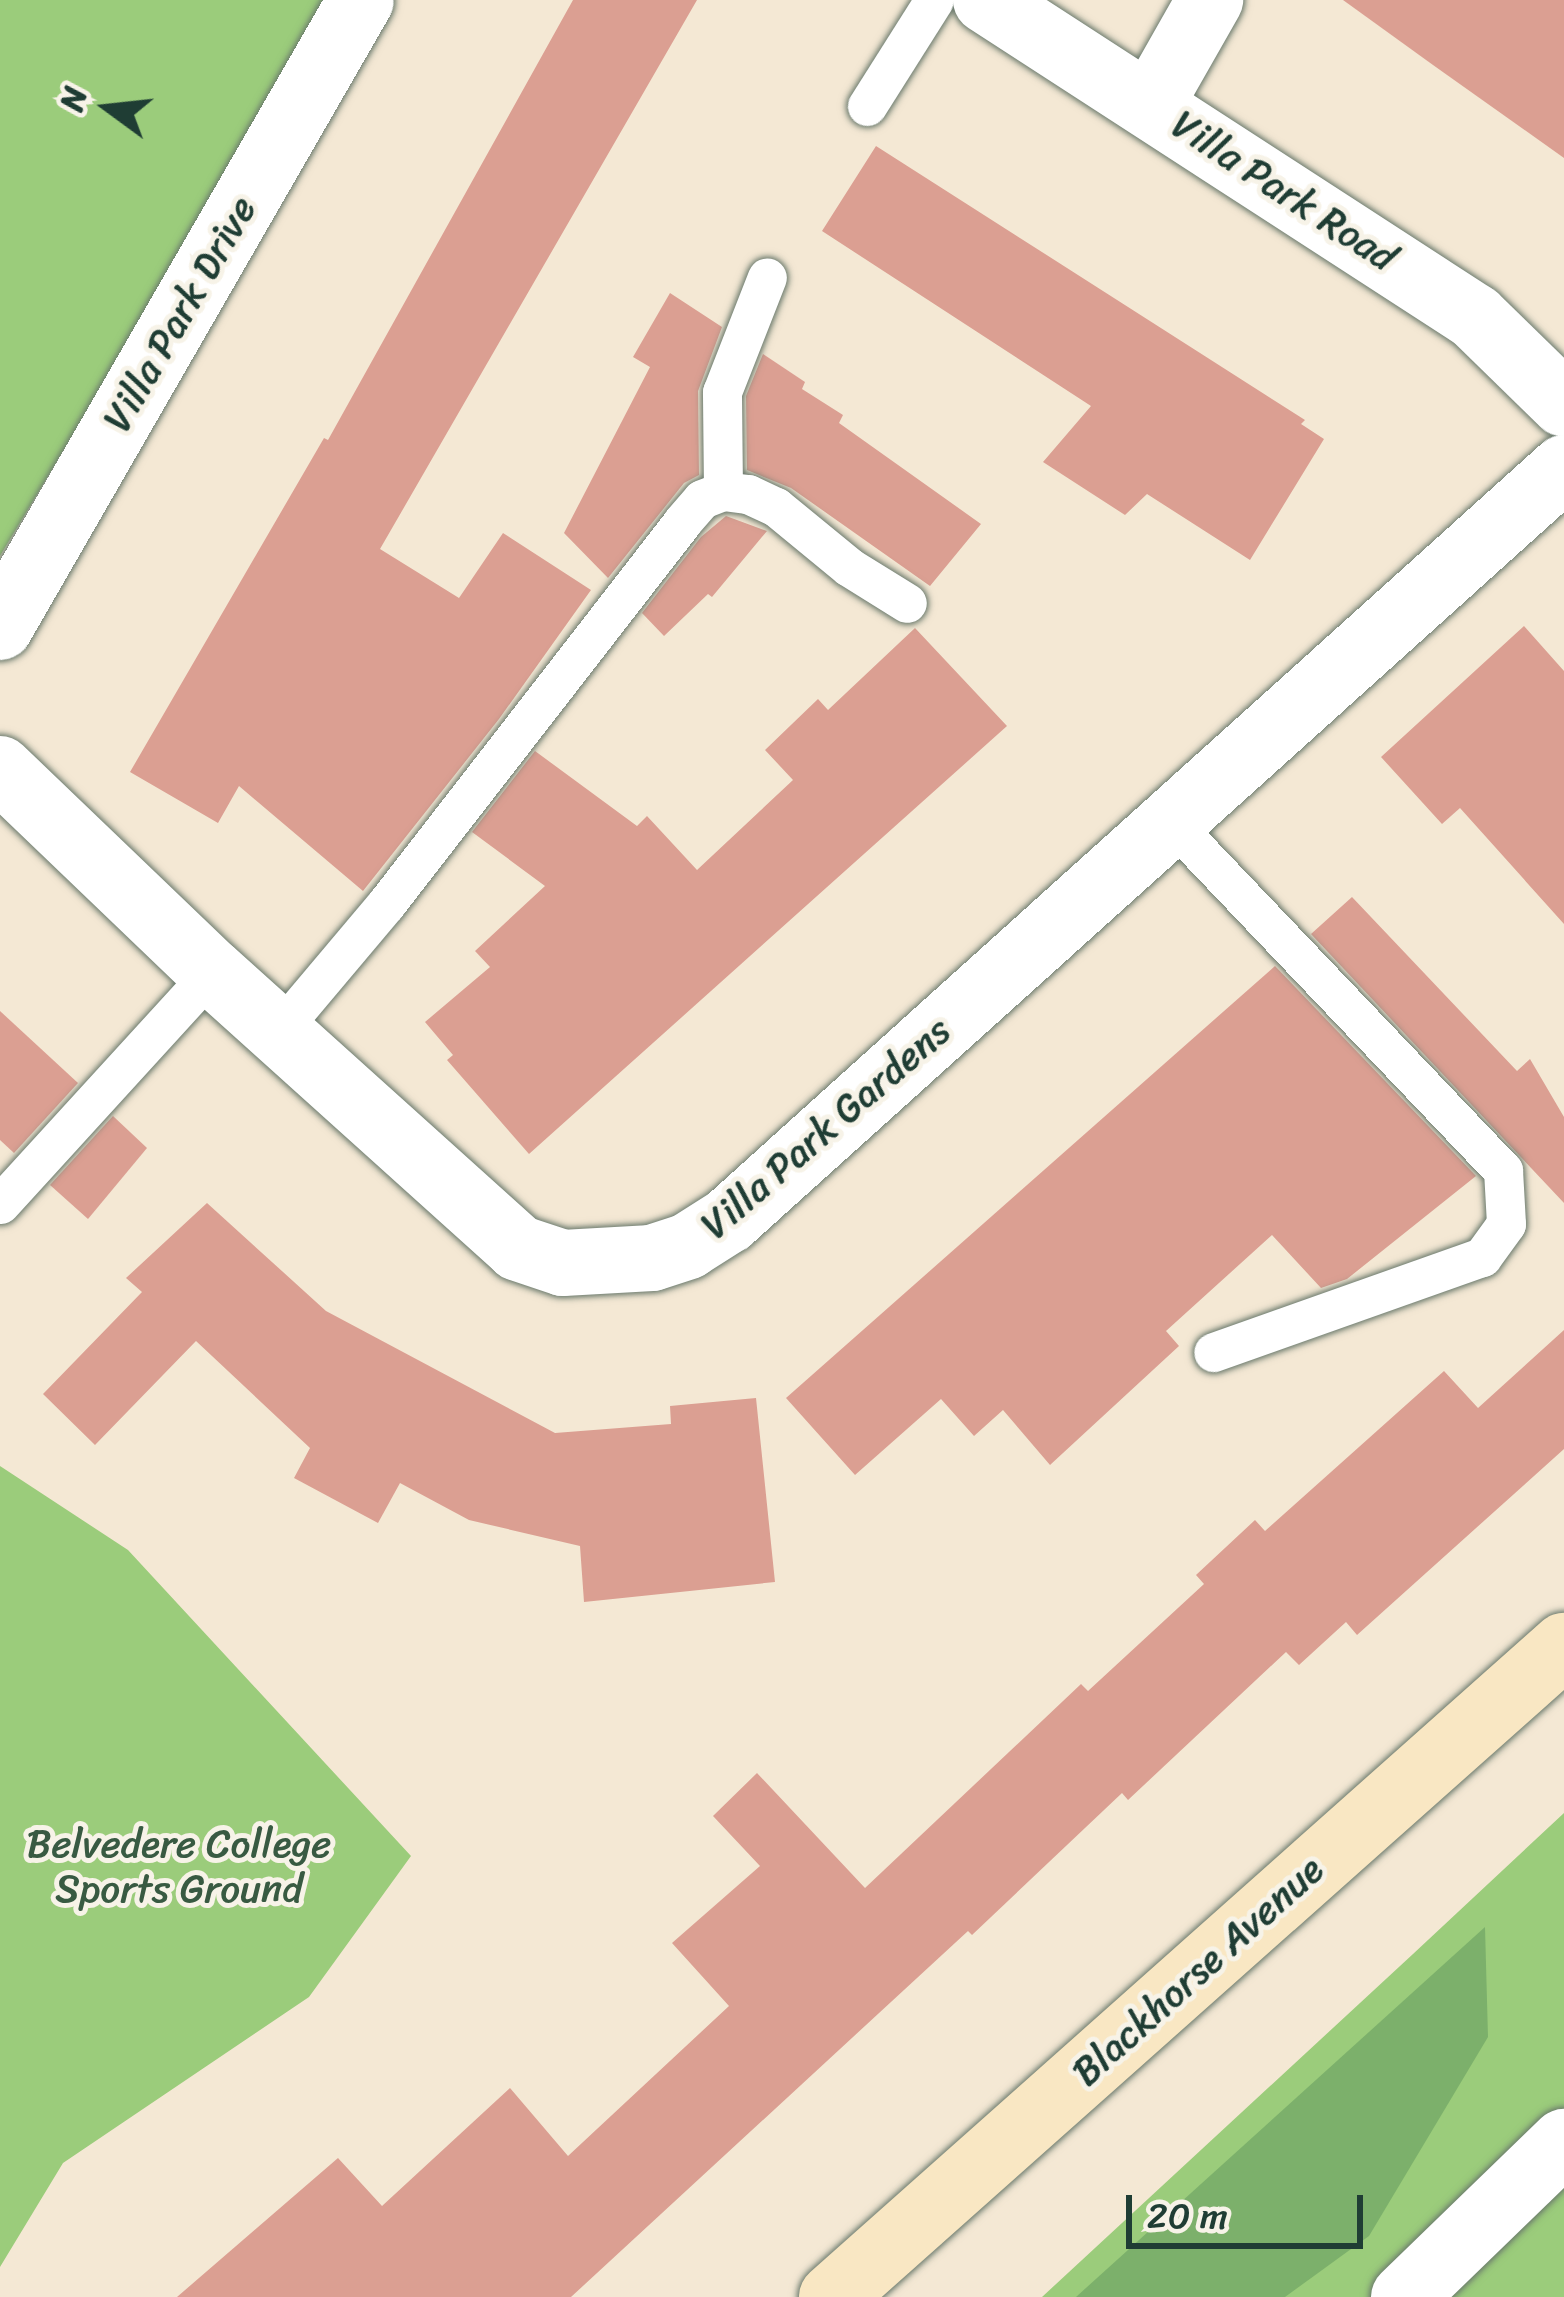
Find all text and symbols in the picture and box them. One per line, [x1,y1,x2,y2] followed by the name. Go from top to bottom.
[48,48,168,168] north arrow
[42,80,104,117] text: N
[1162,101,1406,281] street label: Villa Park Road
[94,188,266,440] street label: Villa Park Drive
[692,1007,960,1249] street label: Villa Park Gardens
[27,1822,331,1913] park label: Belvedere College Sports Ground
[1063,1846,1333,2096] street label: Blackhorse Avenue
[1132,2171,1369,2245] scale bar
[1147,2184,1228,2248] text: 20 m

